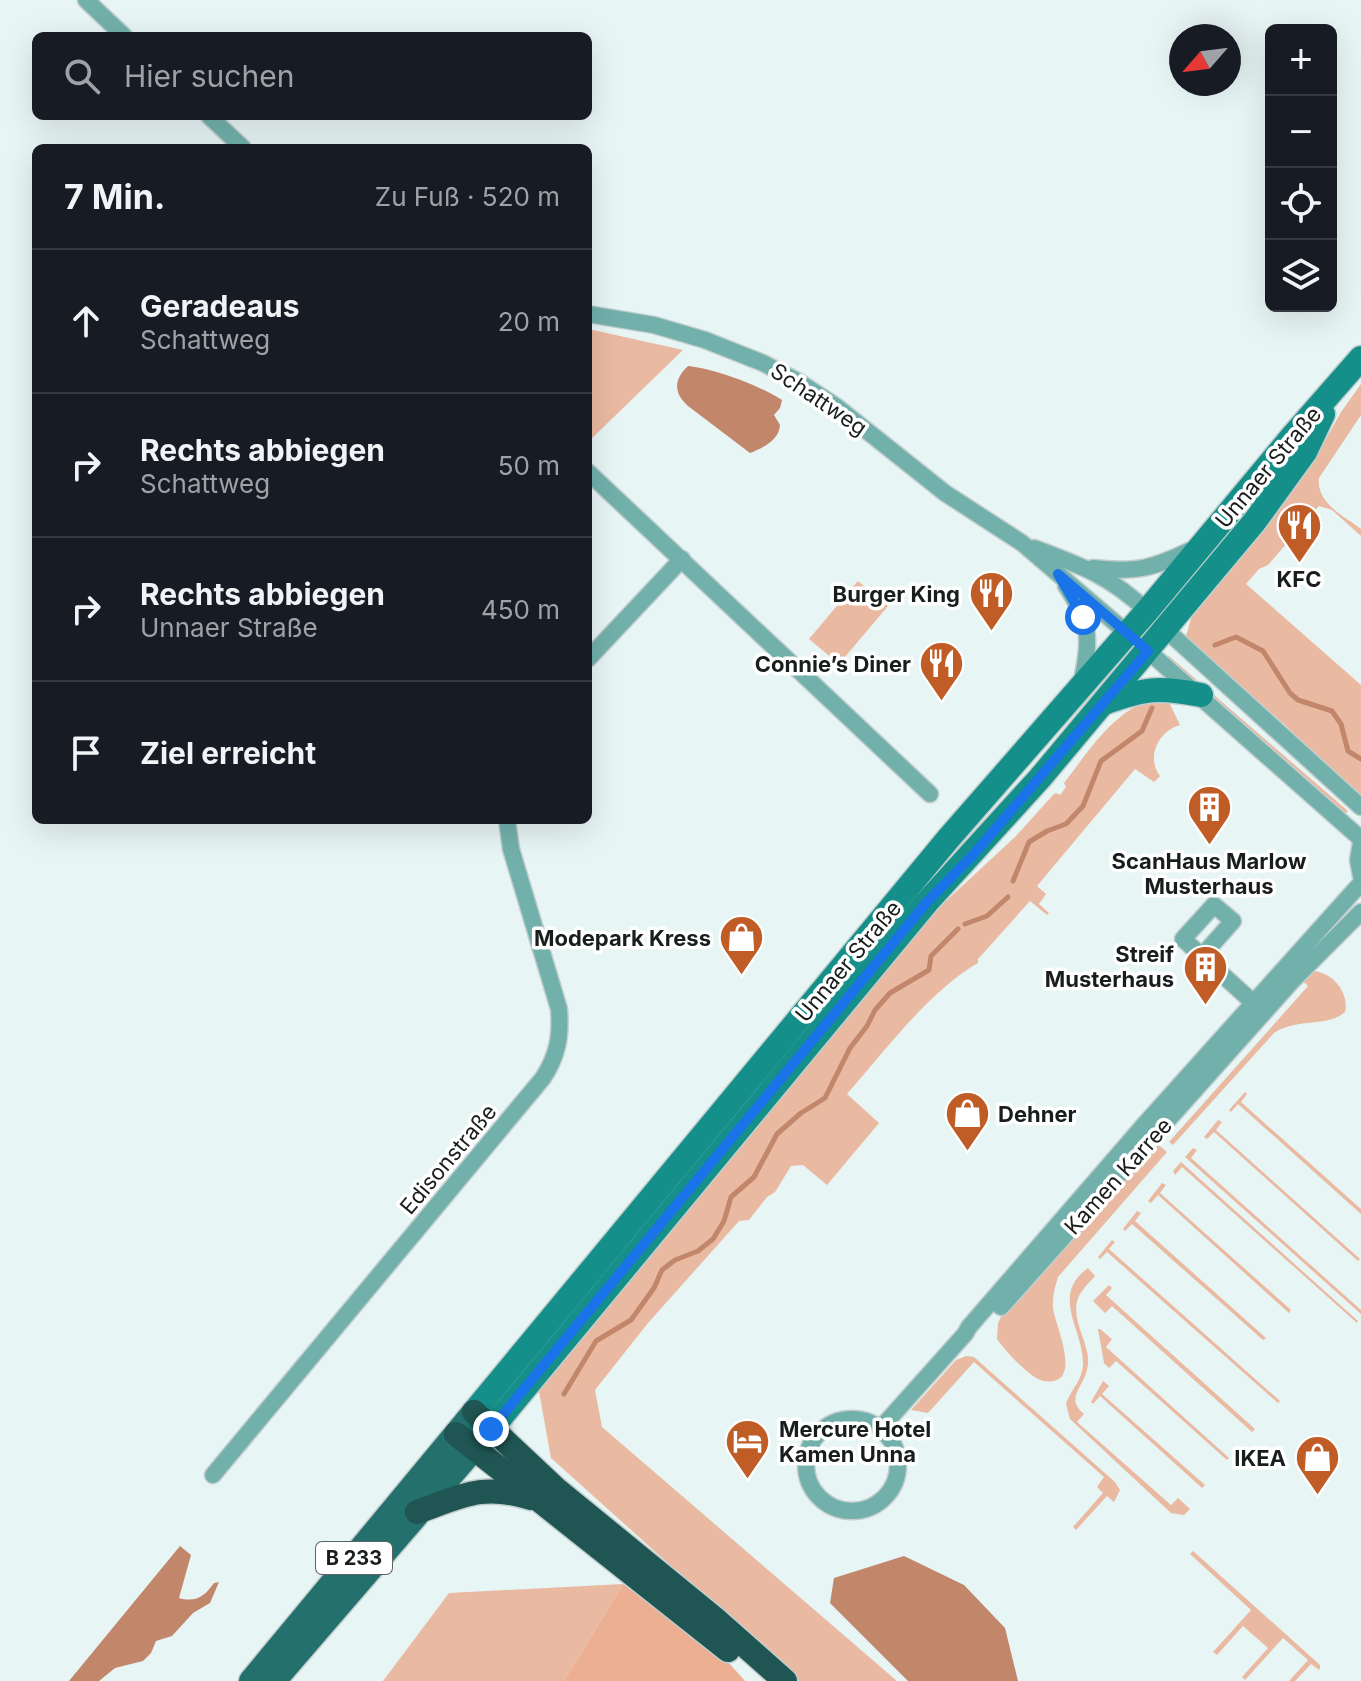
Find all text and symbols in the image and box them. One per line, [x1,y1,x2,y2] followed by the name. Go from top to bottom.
[1169,24,1241,96] north arrow
[1265,24,1337,312] map controls
[1265,24,1337,96] button: +
[32,32,592,120] search box
[60,54,104,98] icon: search
[124,58,294,94] text: Hier suchen
[1265,96,1337,168] button: −
[1265,168,1337,240] button: locate
[64,176,165,217] text: 7 Min.
[375,181,560,212] text: Zu Fuß · 520 m
[1265,240,1337,312] button: layers
[140,288,300,324] text: Geradeaus
[64,299,108,343] icon: ahead
[498,306,560,337] text: 20 m
[140,324,270,355] text: Schattweg
[766,357,872,441] street label: Schattweg
[1210,401,1326,533] street label: Unnaer Straße
[140,432,385,468] text: Rechts abbiegen
[64,443,108,487] icon: right
[498,450,560,481] text: 50 m
[140,468,270,499] text: Schattweg
[1275,502,1323,565] restaurant icon: KFC
[1276,566,1322,592] place label: KFC
[967,570,1015,633] restaurant icon: Burger King
[140,576,385,612] text: Rechts abbiegen
[833,581,960,607] place label: Burger King
[64,587,108,631] icon: right
[481,594,560,625] text: 450 m
[1065,599,1101,635] route start
[140,612,318,643] text: Unnaer Straße
[918,640,966,703] restaurant icon: Connie’s Diner
[755,651,911,677] place label: Connie’s Diner
[64,731,108,775] icon: arrive
[140,735,316,771] text: Ziel erreicht
[1185,784,1233,847] building icon: ScanHaus Marlow Musterhaus
[1112,848,1307,899] place label: ScanHaus Marlow Musterhaus
[790,895,906,1027] street label: Unnaer Straße
[718,914,766,977] shop icon: Modepark Kress
[534,925,711,951] place label: Modepark Kress
[1045,941,1174,992] place label: Streif Musterhaus
[1181,943,1229,1006] building icon: Streif Musterhaus
[943,1090,991,1153] shop icon: Dehner
[394,1099,502,1219] street label: Edisonstraße
[998,1101,1076,1127] place label: Dehner
[1059,1112,1177,1240] street label: Kamen Karree
[473,1411,509,1447] route end
[779,1416,931,1467] place label: Mercure Hotel Kamen Unna
[724,1418,772,1481] hotel icon: Mercure Hotel Kamen Unna
[1293,1434,1341,1497] shop icon: IKEA
[1234,1445,1286,1471] place label: IKEA
[316,1542,392,1574] road number: B 233

